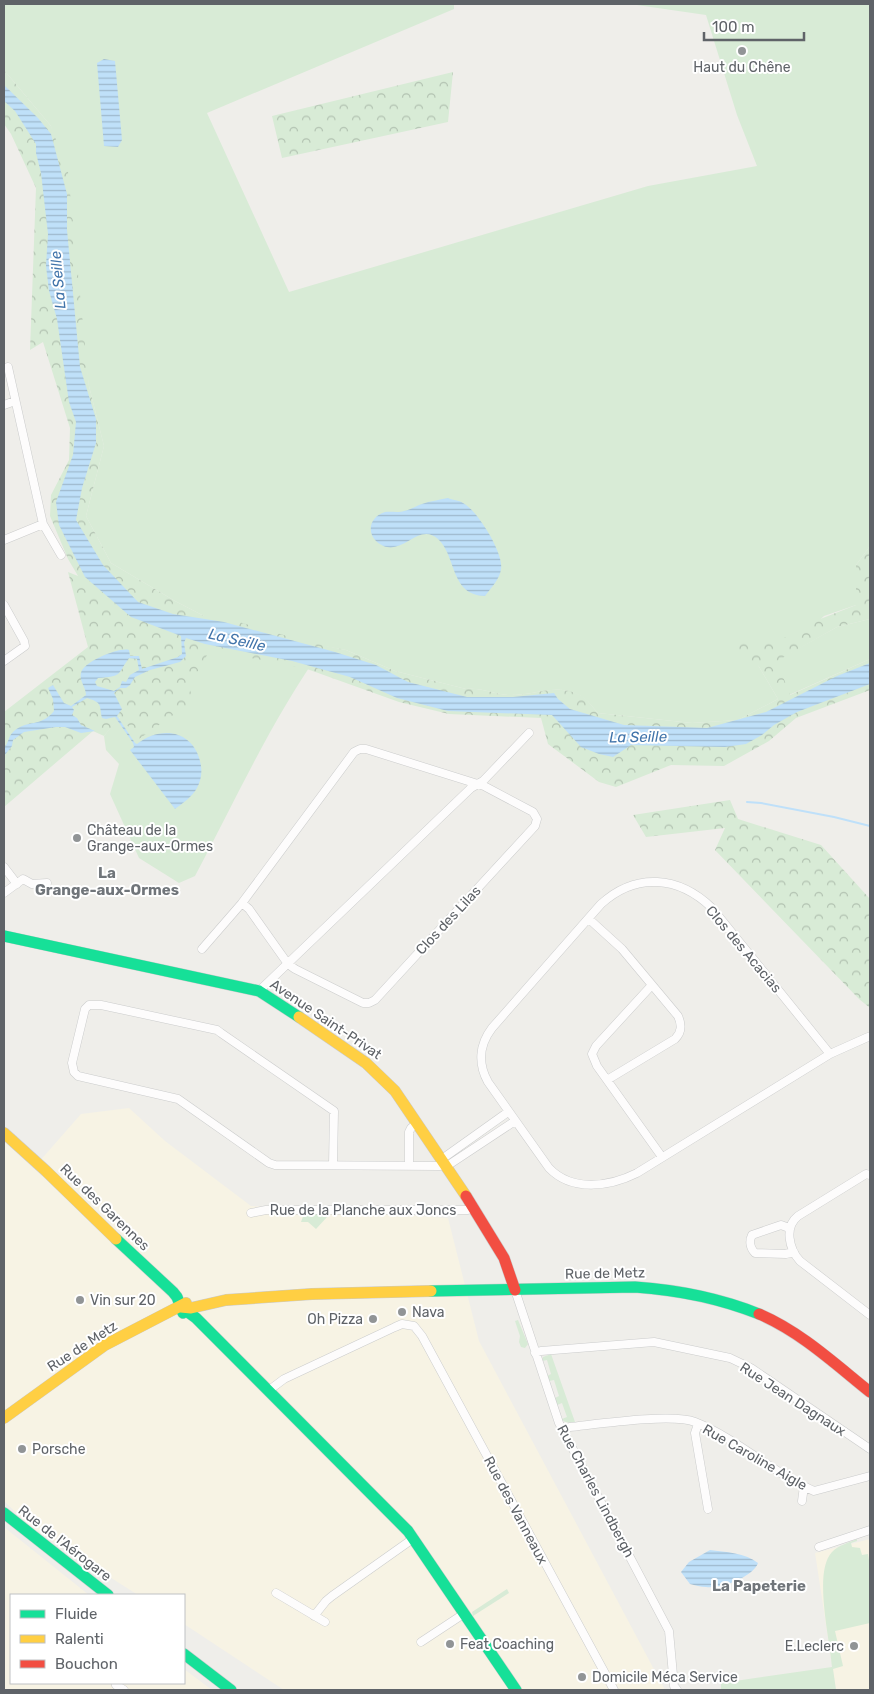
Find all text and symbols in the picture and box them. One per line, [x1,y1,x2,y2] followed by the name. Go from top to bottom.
[704,10,804,42] scale bar
[712,18,754,36] text: 100 m
[736,45,748,57] marker: Haut du Chêne
[693,59,791,76] place label: Haut du Chêne
[46,250,69,310] water label: La Seille
[207,625,268,655] water label: La Seille
[609,727,668,747] water label: La Seille
[87,822,213,855] place label: Château de la Grange-aux-Ormes
[71,832,83,844] marker: Château de la Grange-aux-Ormes
[35,864,179,899] district label: La Grange-aux-Ormes
[412,883,484,958] street label: Clos des Lilas
[702,902,785,996] street label: Clos des Acacias
[267,976,385,1063] street label: Avenue Saint-Privat
[56,1160,153,1254] street label: Rue des Garennes
[270,1202,456,1219] street label: Rue de la Planche aux Joncs
[565,1264,645,1283] street label: Rue de Metz
[90,1292,156,1309] place label: Vin sur 20
[74,1294,86,1306] marker: Vin sur 20
[412,1304,445,1321] place label: Nava
[396,1306,408,1318] marker: Nava
[307,1311,363,1328] place label: Oh Pizza
[367,1313,379,1325] marker: Oh Pizza
[44,1318,120,1375] street label: Rue de Metz
[736,1359,849,1440] street label: Rue Jean Dagnaux
[700,1421,810,1494] street label: Rue Caroline Aigle
[553,1422,638,1561] street label: Rue Charles Lindbergh
[32,1441,86,1458] place label: Porsche
[16,1443,28,1455] marker: Porsche
[480,1453,551,1568] street label: Rue des Vanneaux
[15,1502,115,1585] street label: Rue de l'Aérogare
[712,1577,806,1595] district label: La Papeterie
[10,1594,185,1684] legend
[55,1605,97,1623] text: Fluide
[55,1630,104,1648] text: Ralenti
[460,1636,554,1653] place label: Feat Coaching
[444,1638,456,1650] marker: Feat Coaching
[785,1638,844,1655] place label: E.Leclerc
[848,1640,860,1652] marker: E.Leclerc
[55,1655,118,1673] text: Bouchon
[592,1669,738,1686] place label: Domicile Méca Service
[576,1671,588,1683] marker: Domicile Méca Service

